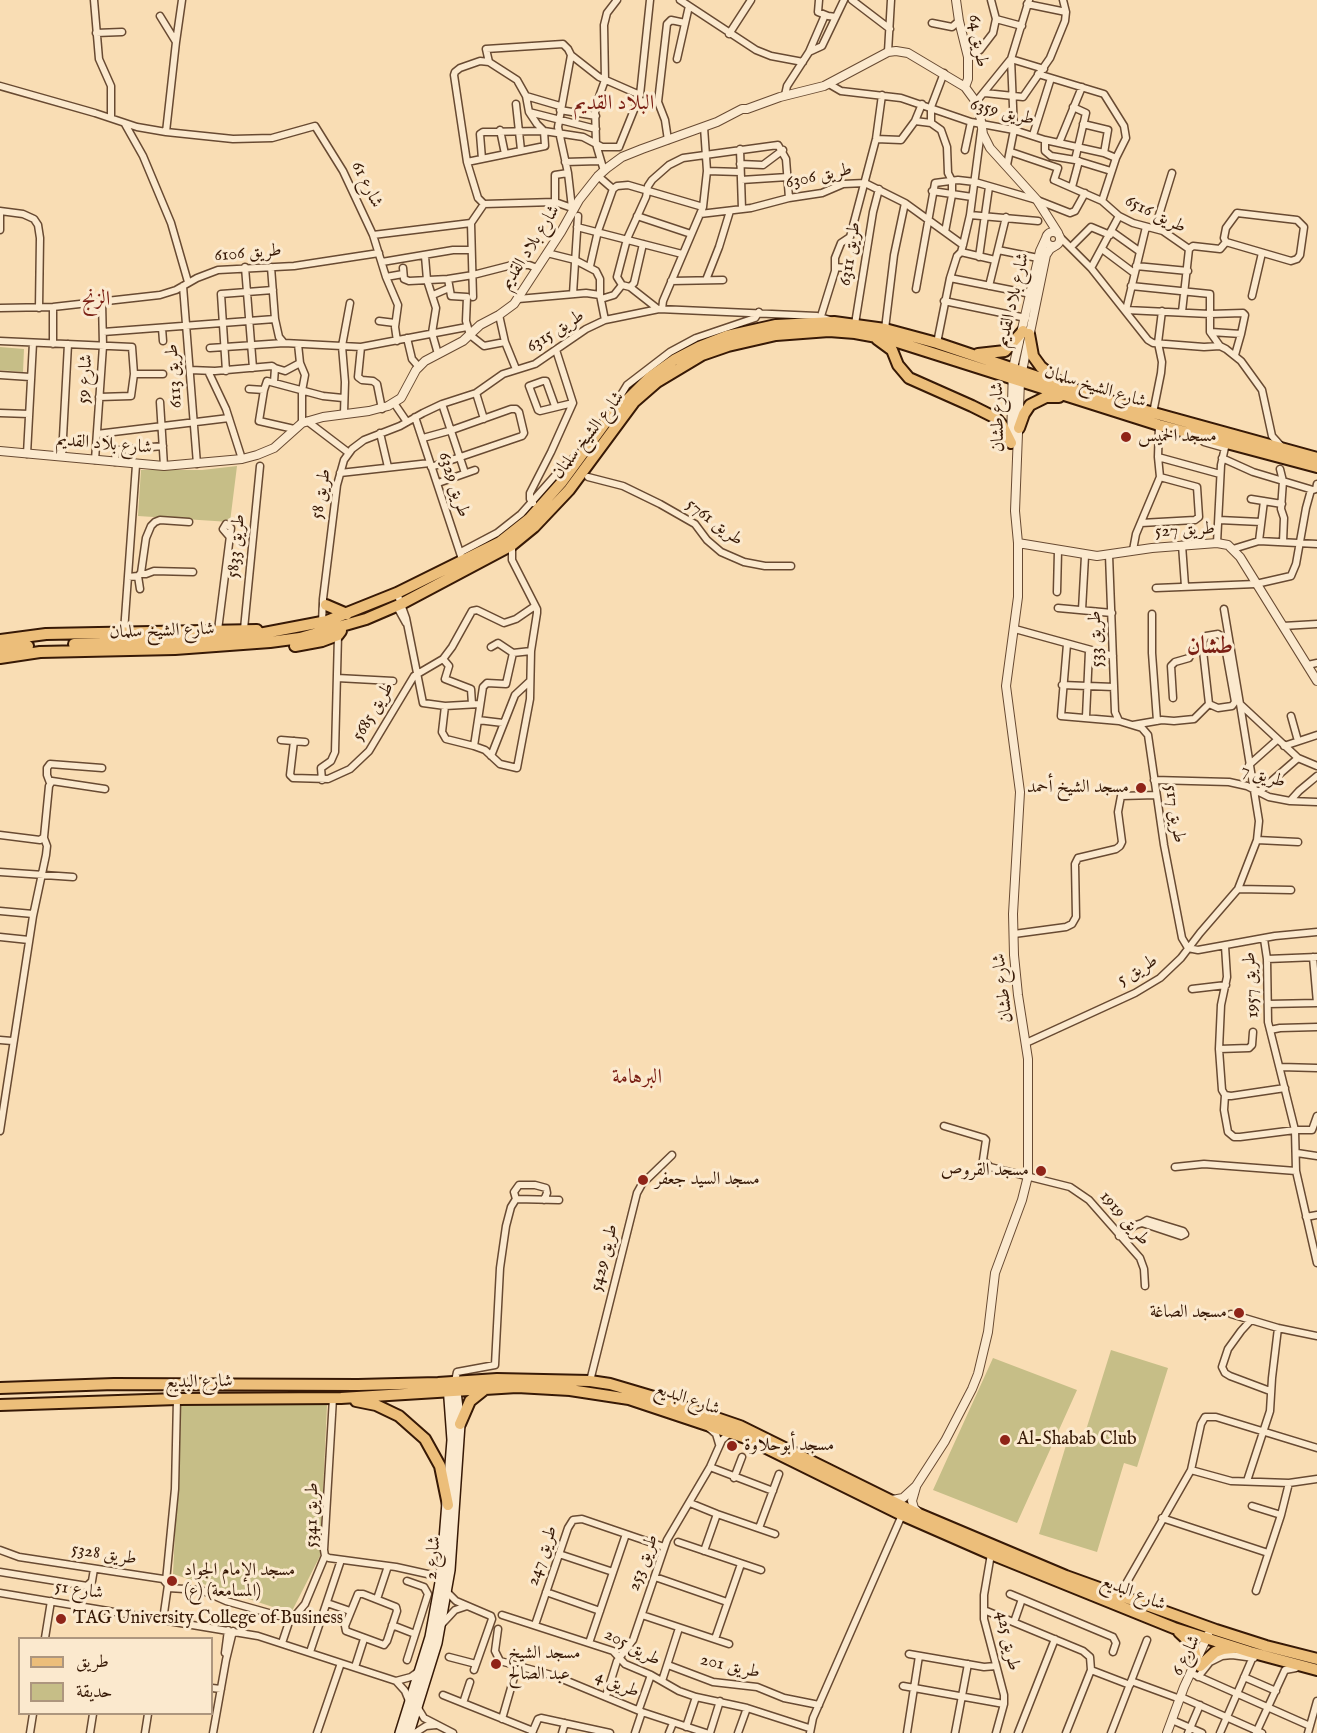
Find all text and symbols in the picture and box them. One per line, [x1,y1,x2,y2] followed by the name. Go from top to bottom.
[962,13,992,69] street label: طريق 64
[574,92,654,118] district label: البلاد القديم
[968,95,1036,131] street label: طريق 6359
[345,158,387,212] street label: شارع 61
[784,159,854,195] street label: طريق 6306
[1121,191,1189,239] street label: طريق 6516
[496,202,566,294] street label: شارع بلاد القديم
[835,220,867,288] street label: طريق 6311
[213,240,283,268] street label: طريق 6106
[993,251,1035,349] street label: شارع بلاد القديم
[82,288,110,314] district label: الزنج
[523,306,589,358] street label: طريق 6315
[162,343,188,409] street label: طريق 6113
[73,354,99,404] street label: شارع 59
[1041,362,1149,414] street label: شارع الشيخ سلمان
[988,382,1010,452] street label: شارع طشان
[548,388,630,484] street label: شارع الشيخ سلمان
[1138,426,1217,448] place label: مسجد الخميس
[55,430,153,460] street label: شارع بلاد القديم
[1119,430,1133,444] marker: مسجد الخميس
[432,450,474,520] street label: طريق 6329
[307,467,337,521] street label: طريق 58
[681,495,747,551] street label: طريق 5761
[223,513,251,579] street label: طريق 5833
[1154,519,1216,543] street label: طريق 527
[1085,610,1109,668] street label: طريق 533
[109,619,215,645] street label: شارع الشيخ سلمان
[1187,634,1233,662] district label: طشان
[348,679,400,745] street label: طريق 5685
[1238,760,1288,794] street label: طريق 7
[1027,777,1129,799] place label: مسجد الشيخ أحمد
[1134,781,1148,795] marker: مسجد الشيخ أحمد
[1159,783,1189,845] street label: طريق 517
[1114,951,1162,991] street label: طريق 5
[1239,951,1265,1019] street label: طريق 1957
[989,952,1019,1024] street label: شارع طشان
[612,1066,662,1092] district label: البرهامة
[941,1160,1029,1182] place label: مسجد القروص
[1034,1164,1048,1178] marker: مسجد القروص
[655,1169,760,1191] place label: مسجد السيد جعفر
[636,1173,650,1187] marker: مسجد السيد جعفر
[1094,1187,1154,1251] street label: طريق 1919
[586,1222,624,1294] street label: طريق 5429
[1150,1302,1227,1324] place label: مسجد الصاغة
[1232,1306,1246,1320] marker: مسجد الصاغة
[165,1372,233,1394] street label: شارع البديع
[652,1379,722,1421] street label: شارع البديع
[1017,1429,1137,1451] place label: Al-Shabab Club
[998,1433,1012,1447] marker: Al-Shabab Club
[744,1435,834,1457] place label: مسجد أبوحلاوة
[725,1439,739,1453] marker: مسجد أبوحلاوة
[302,1482,324,1548] street label: طريق 5341
[523,1523,563,1589] street label: طريق 247
[624,1532,664,1594] street label: طريق 253
[421,1535,447,1581] street label: شارع 2
[70,1539,138,1571] street label: طريق 5328
[184,1560,295,1602] place label: مسجد الإمام الجواد (ع) (المسامعة)
[1098,1571,1168,1617] street label: شارع البديع
[165,1574,179,1588] marker: مسجد الإمام الجواد (ع) (المسامعة)
[53,1577,105,1605] street label: شارع 51
[73,1608,343,1630] place label: TAG University College of Business
[990,1609,1024,1673] street label: طريق 425
[54,1612,68,1626] marker: TAG University College of Business
[600,1624,664,1672] street label: طريق 205
[1168,1632,1206,1680] street label: شارع 6
[18,1637,213,1715] legend
[508,1643,580,1686] place label: مسجد الشيخ عبد الصالح
[698,1650,762,1684] street label: طريق 201
[76,1651,109,1674] text: طريق
[489,1657,503,1671] marker: مسجد الشيخ عبد الصالح
[592,1666,642,1704] street label: طريق 4
[76,1681,112,1704] text: حديقة

